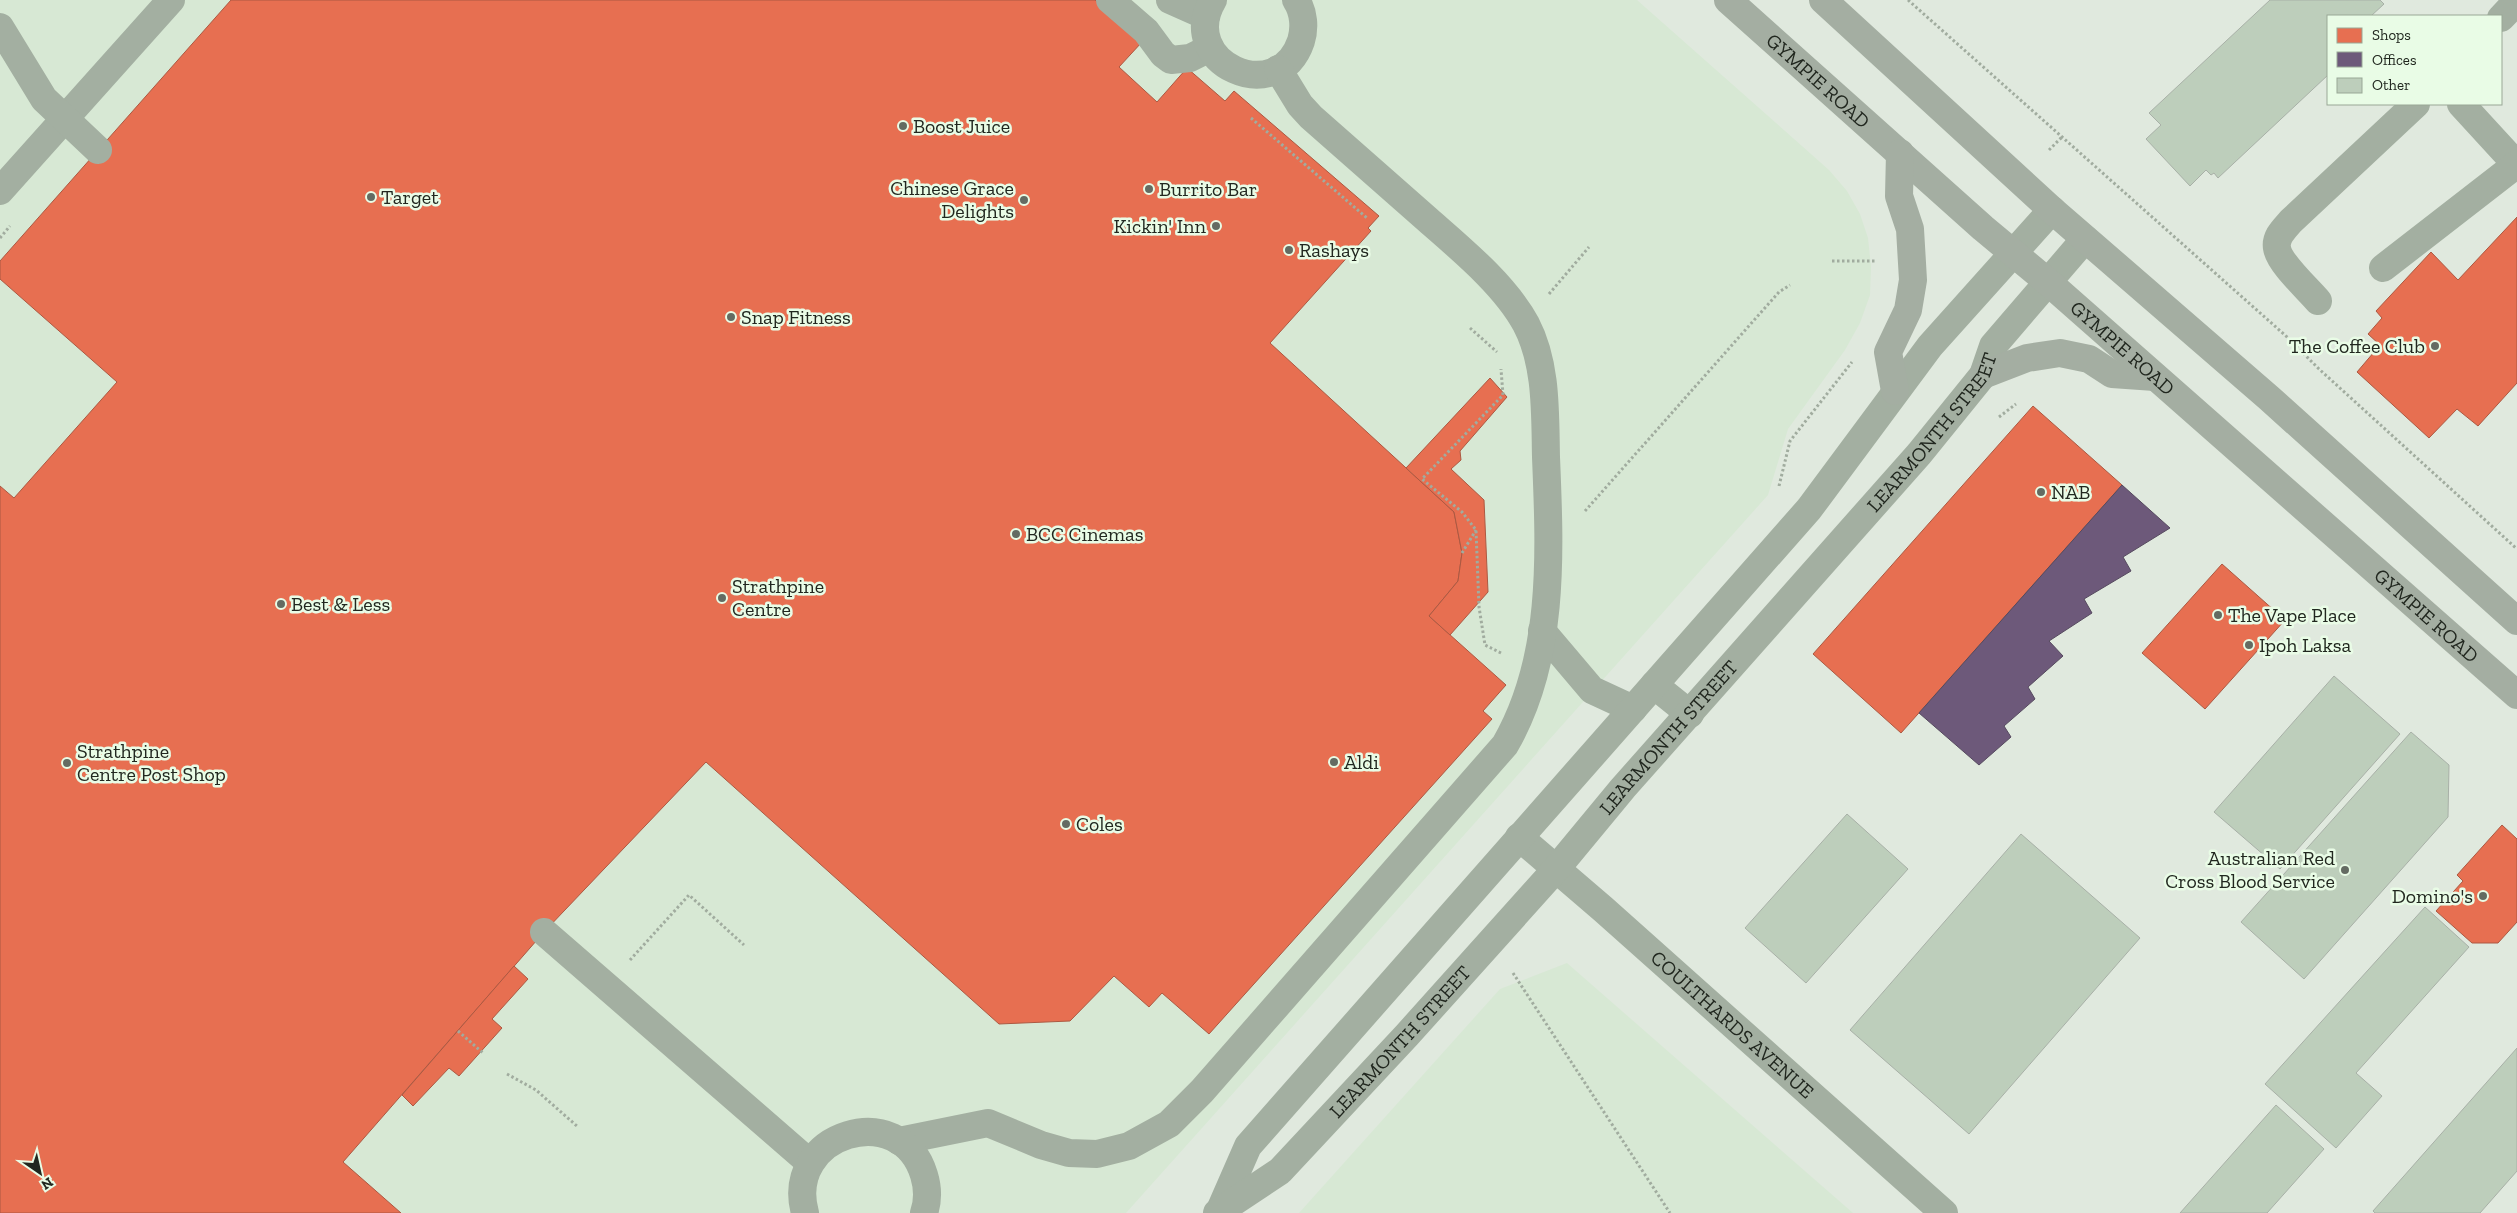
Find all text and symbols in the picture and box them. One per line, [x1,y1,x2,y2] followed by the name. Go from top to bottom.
[2327,15,2502,105] legend
[2372,26,2411,44] text: Shops
[1761,28,1875,133] street label: GYMPIE ROAD
[2372,51,2416,69] text: Offices
[2372,76,2410,94] text: Other
[913,114,1010,138] place label: Boost Juice
[897,120,909,132] marker: Boost Juice
[890,176,1014,223] place label: Chinese Grace Delights
[1159,177,1257,201] place label: Burrito Bar
[1143,183,1155,195] marker: Burrito Bar
[381,185,439,209] place label: Target
[365,191,377,203] marker: Target
[1018,194,1030,206] marker: Chinese Grace Delights
[1113,214,1207,238] place label: Kickin' Inn
[1210,220,1222,232] marker: Kickin' Inn
[1299,238,1369,262] place label: Rashays
[1283,244,1295,256] marker: Rashays
[2066,295,2180,400] street label: GYMPIE ROAD
[741,305,851,329] place label: Snap Fitness
[725,311,737,323] marker: Snap Fitness
[2289,334,2425,358] place label: The Coffee Club
[2429,340,2441,352] marker: The Coffee Club
[1861,349,2002,517] street label: LEARMONTH STREET
[2051,480,2090,504] place label: NAB
[2035,486,2047,498] marker: NAB
[1026,522,1144,546] place label: BCC Cinemas
[1010,528,1022,540] marker: BCC Cinemas
[2370,563,2484,668] street label: GYMPIE ROAD
[732,574,824,621] place label: Strathpine Centre
[291,592,390,616] place label: Best & Less
[716,592,728,604] marker: Strathpine Centre
[275,598,287,610] marker: Best & Less
[2228,603,2356,627] place label: The Vape Place
[2212,609,2224,621] marker: The Vape Place
[2259,633,2352,657] place label: Ipoh Laksa
[2243,639,2255,651] marker: Ipoh Laksa
[1594,655,1743,819] street label: LEARMONTH STREET
[77,739,226,786] place label: Strathpine Centre Post Shop
[1344,750,1379,774] place label: Aldi
[1328,756,1340,768] marker: Aldi
[61,757,73,769] marker: Strathpine Centre Post Shop
[1076,812,1123,836] place label: Coles
[1060,818,1072,830] marker: Coles
[2165,846,2335,893] place label: Australian Red Cross Blood Service
[2339,864,2351,876] marker: Australian Red Cross Blood Service
[2392,884,2473,908] place label: Domino's
[2477,890,2489,902] marker: Domino's
[1646,945,1819,1103] street label: COULTHARDS AVENUE
[1324,961,1475,1123] street label: LEARMONTH STREET
[15,1148,65,1198] north arrow
[38,1173,56,1194] text: N

